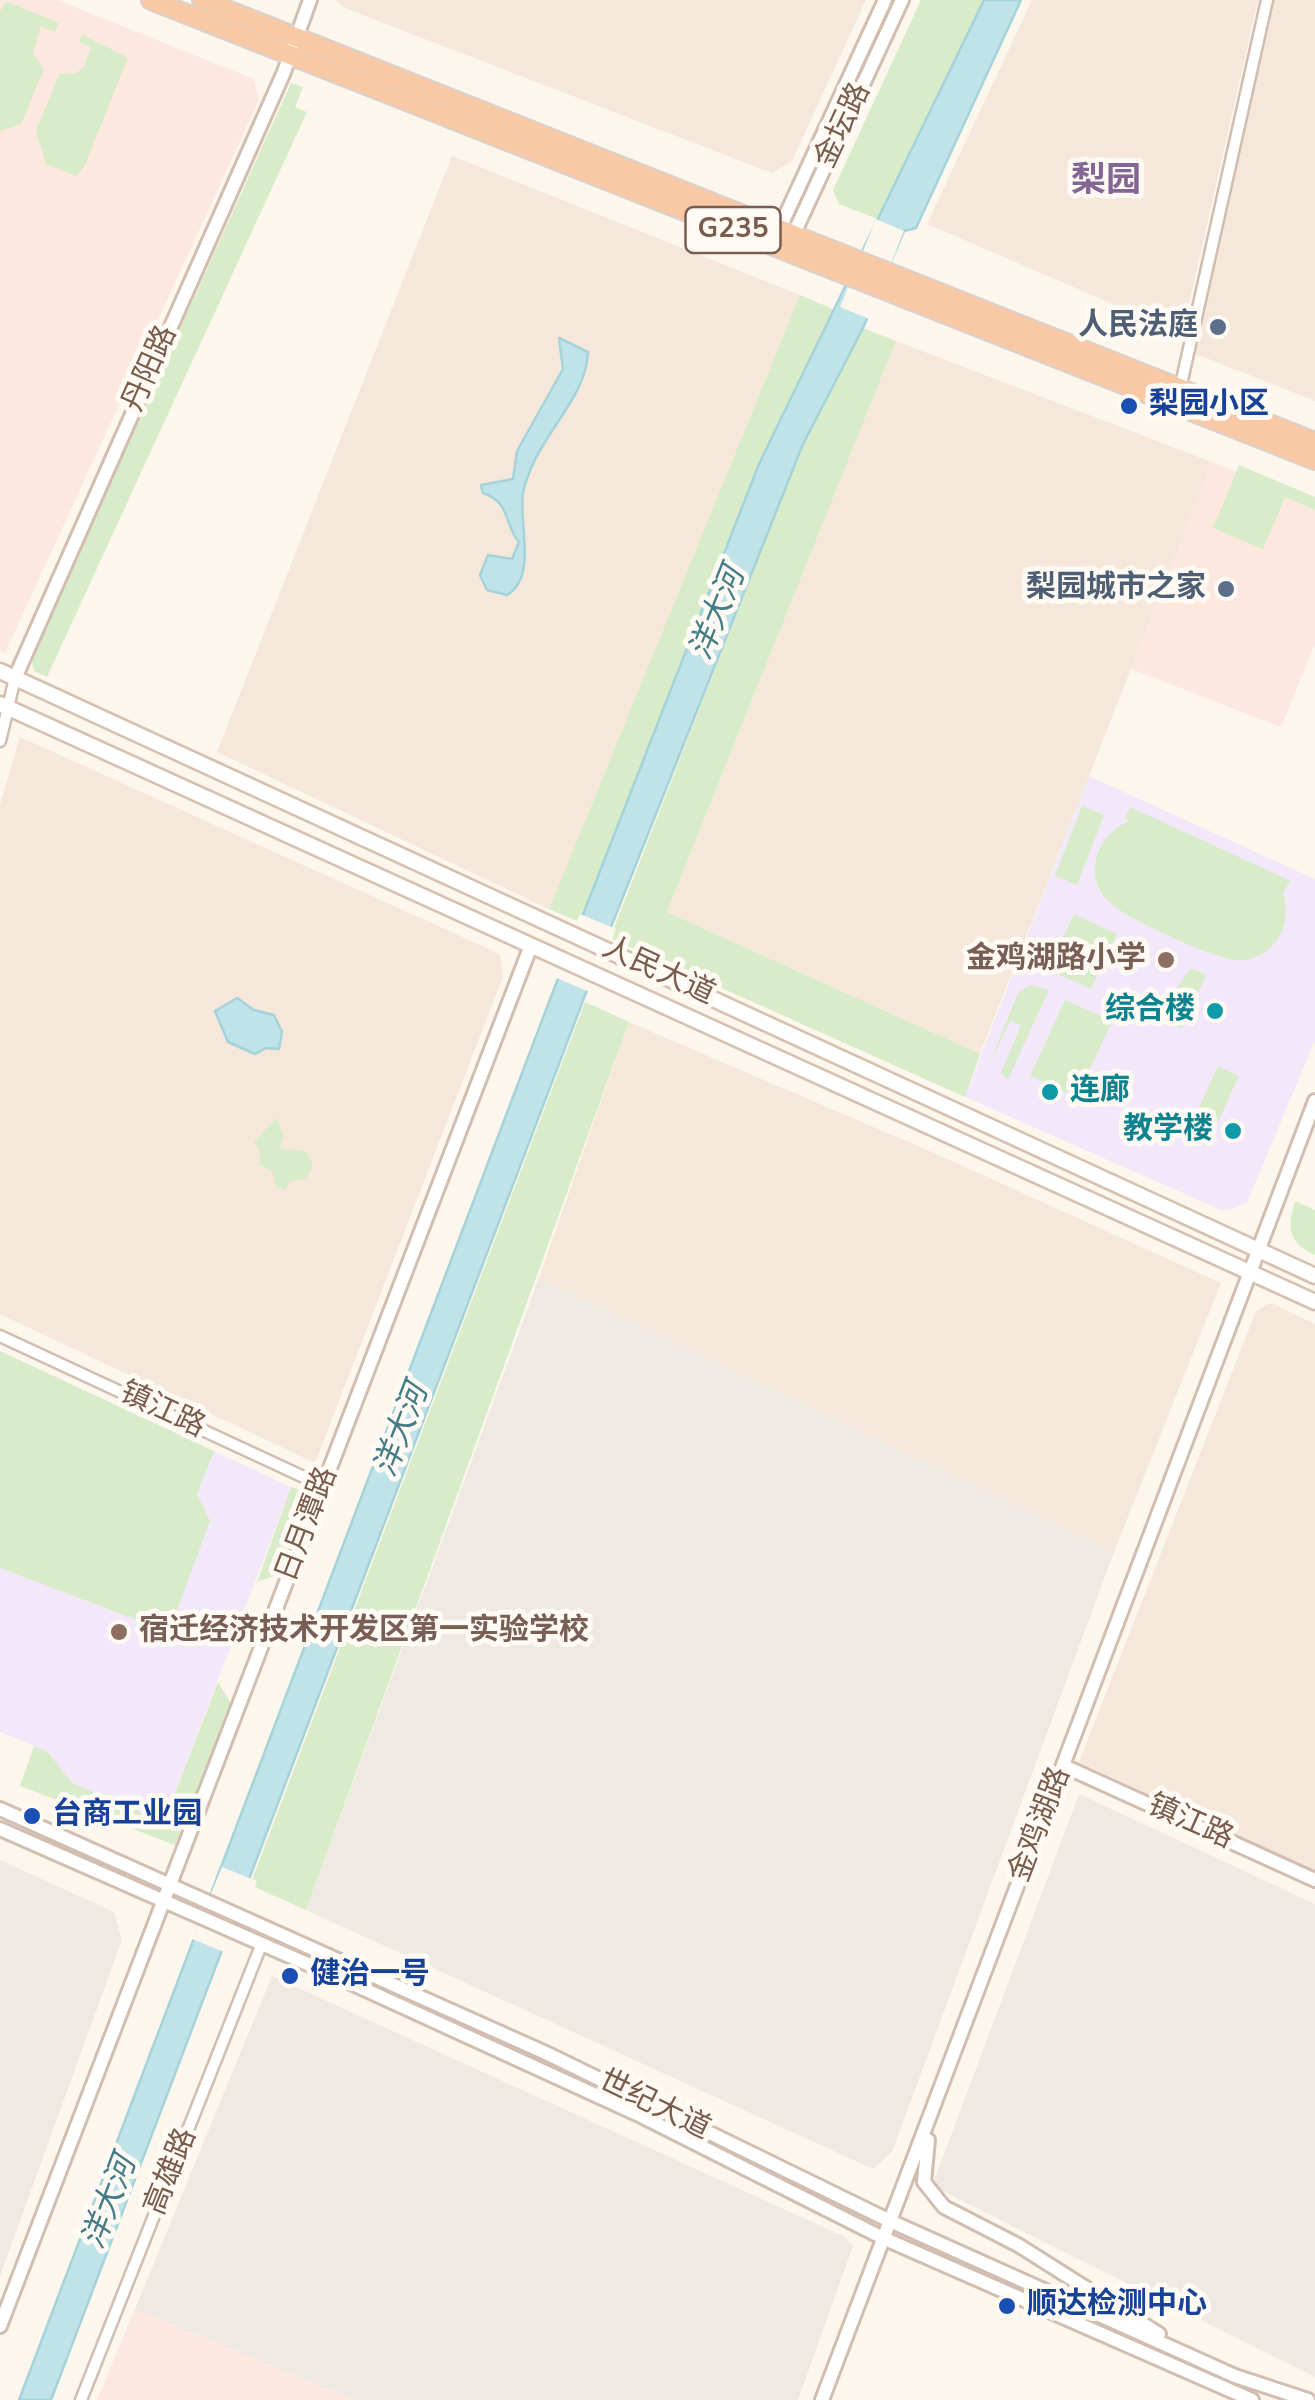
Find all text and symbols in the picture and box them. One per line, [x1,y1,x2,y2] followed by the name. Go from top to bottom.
[809,78,879,174] street label: 金坛路
[1071,162,1141,204] district label: 梨园
[686,207,780,253] road number: G235
[1078,309,1198,345] place label: 人民法庭
[1207,316,1229,338] marker: 人民法庭
[116,321,186,417] street label: 丹阳路
[1149,388,1269,424] place label: 梨园小区
[1118,395,1140,417] marker: 梨园小区
[683,562,755,666] water label: 洋大河
[1026,571,1206,607] place label: 梨园城市之家
[1215,578,1237,600] marker: 梨园城市之家
[596,930,720,1014] street label: 人民大道
[966,942,1146,978] place label: 金鸡湖路小学
[1155,949,1177,971] marker: 金鸡湖路小学
[1105,993,1195,1029] place label: 综合楼
[1204,1000,1226,1022] marker: 综合楼
[1070,1074,1130,1110] place label: 连廊
[1039,1081,1061,1103] marker: 连廊
[1123,1113,1213,1149] place label: 教学楼
[1222,1120,1244,1142] marker: 教学楼
[114,1376,210,1446] street label: 镇江路
[368,1379,438,1483] water label: 洋大河
[270,1463,346,1587] street label: 日月潭路
[139,1614,589,1650] place label: 宿迁经济技术开发区第一实验学校
[108,1621,130,1643] marker: 宿迁经济技术开发区第一实验学校
[1003,1763,1079,1887] street label: 金鸡湖路
[1142,1788,1238,1858] street label: 镇江路
[52,1798,202,1834] place label: 台商工业园
[21,1805,43,1827] marker: 台商工业园
[310,1958,430,1994] place label: 健治一号
[279,1965,301,1987] marker: 健治一号
[592,2064,716,2148] street label: 世纪大道
[138,2124,206,2220] street label: 高雄路
[76,2151,146,2255] water label: 洋大河
[1027,2288,1207,2324] place label: 顺达检测中心
[996,2295,1018,2317] marker: 顺达检测中心

